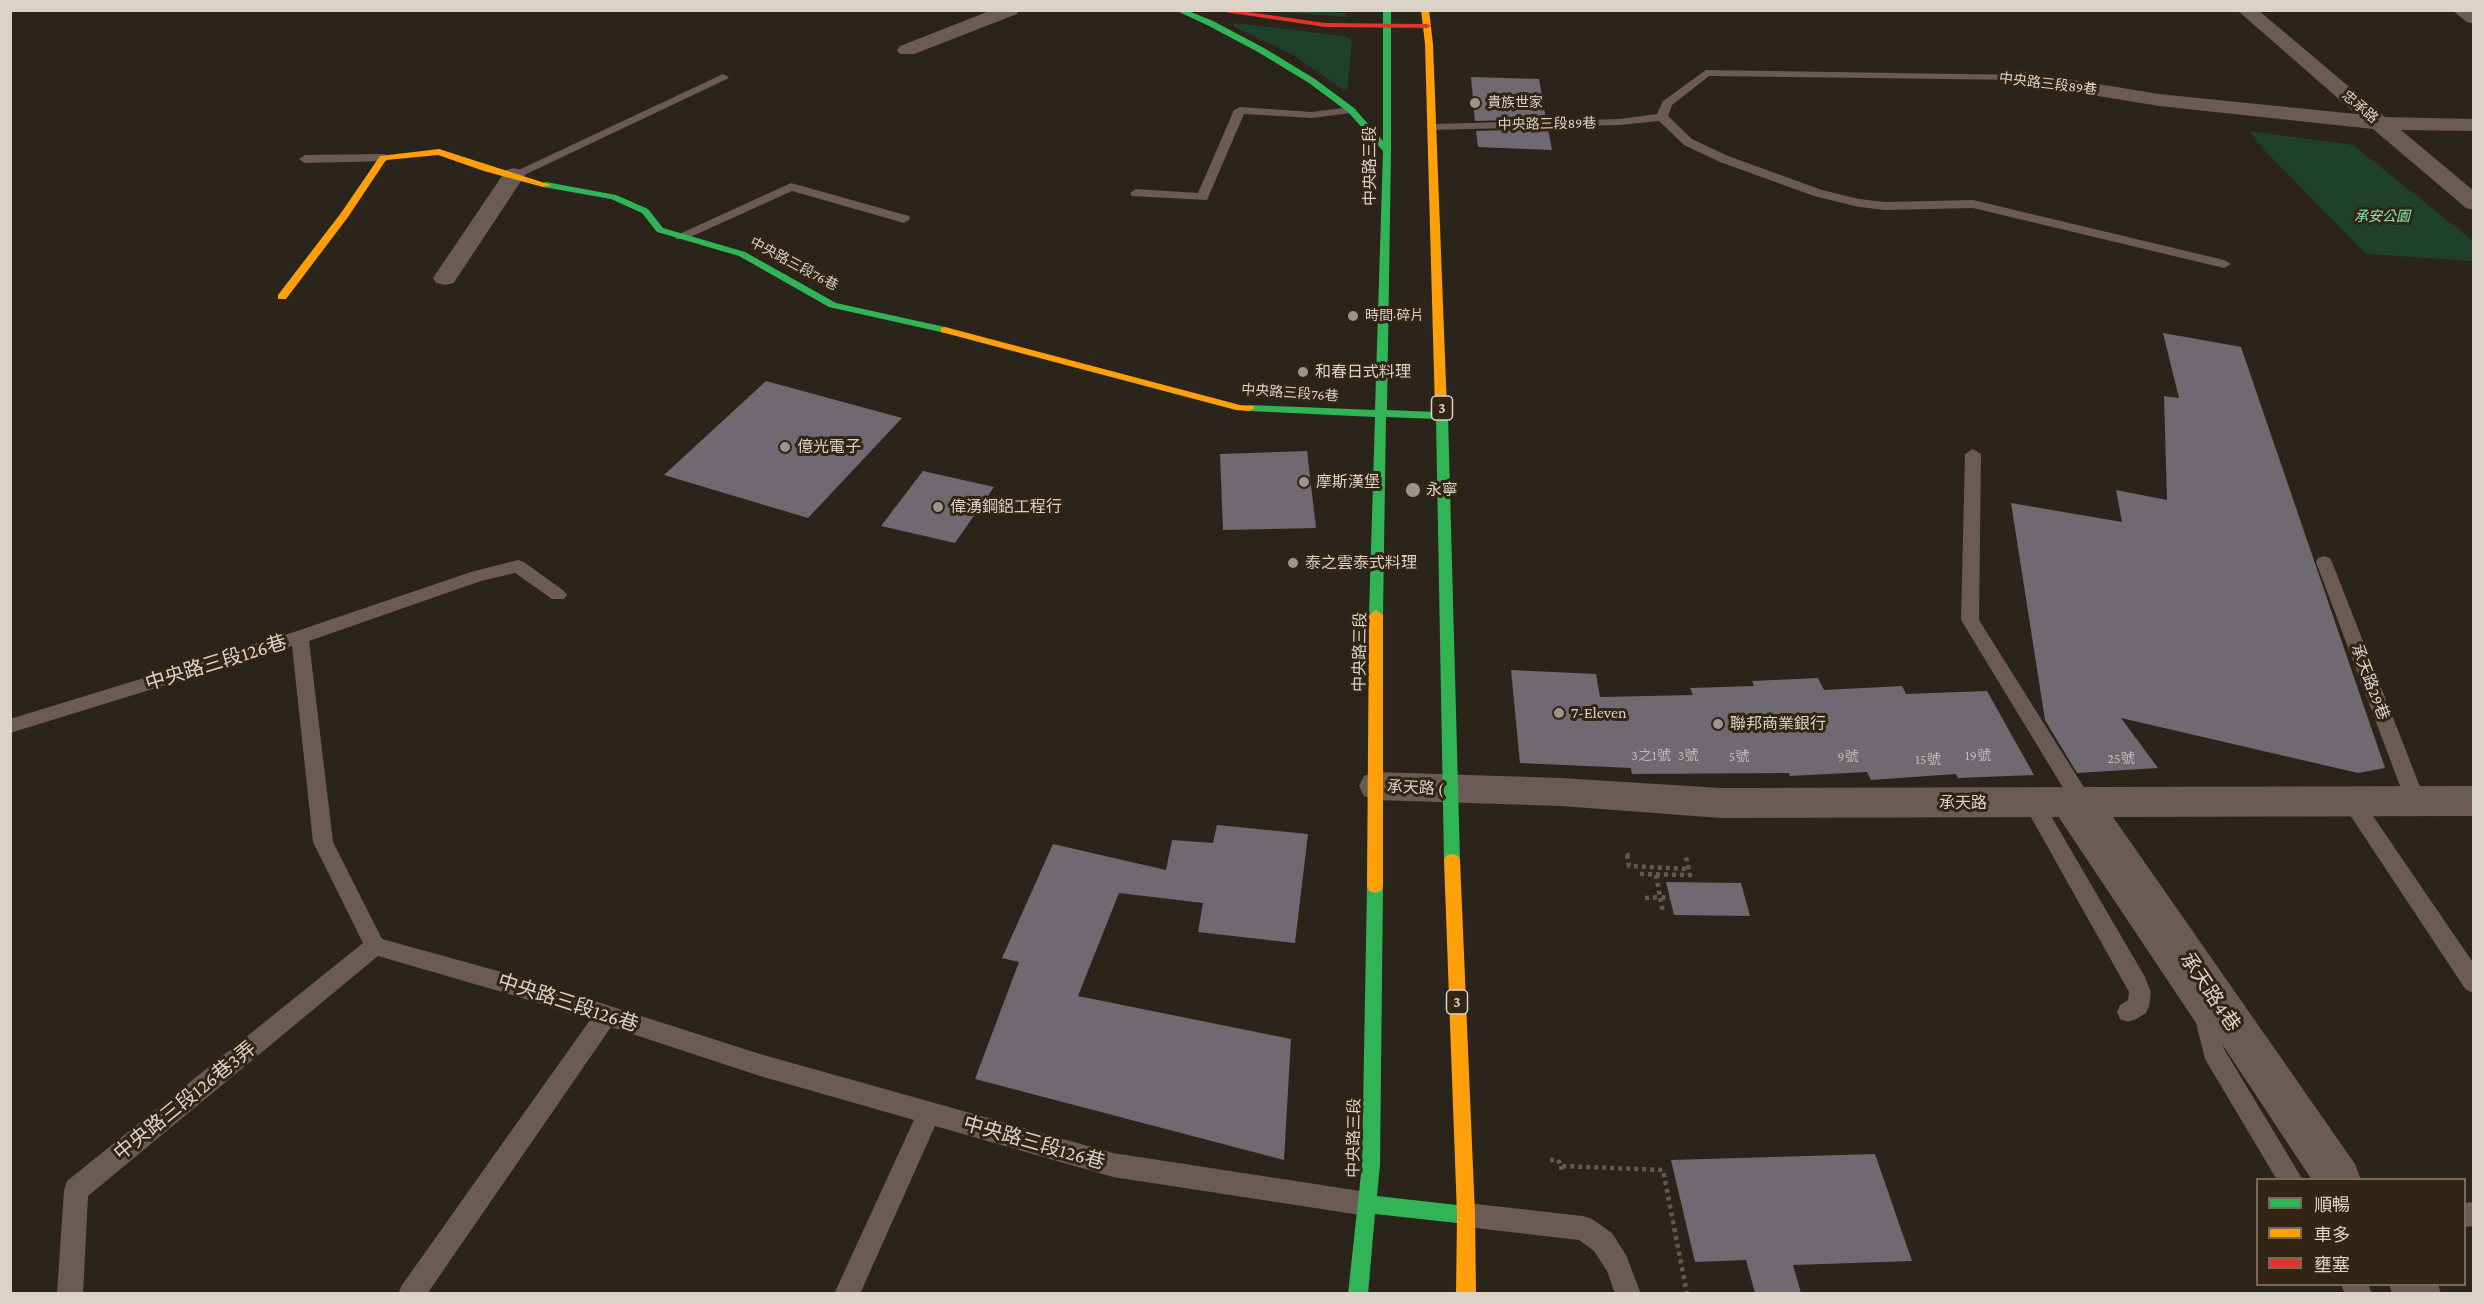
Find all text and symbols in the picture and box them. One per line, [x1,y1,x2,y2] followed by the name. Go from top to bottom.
[1998,70,2098,98] street label: 中央路三段89巷
[2339,87,2381,127] street label: 忠承路
[1487,95,1543,111] place label: 貴族世家
[1468,96,1482,110] marker: 貴族世家
[1498,115,1596,133] street label: 中央路三段89巷
[1360,126,1380,206] street label: 中央路三段
[2354,209,2410,225] park label: 承安公園
[747,234,841,294] street label: 中央路三段76巷
[1365,308,1424,324] place label: 時間·碎片
[1346,309,1360,323] marker: 時間·碎片
[1315,362,1411,382] place label: 和春日式料理
[1296,365,1310,379] marker: 和春日式料理
[1241,381,1339,405] street label: 中央路三段76巷
[1432,396,1452,420] road number: 3
[797,437,861,457] place label: 億光電子
[778,440,792,454] marker: 億光電子
[1316,472,1380,492] place label: 摩斯漢堡
[1297,475,1311,489] marker: 摩斯漢堡
[1426,480,1458,500] place label: 永寧
[1404,481,1422,499] marker: 永寧
[950,497,1062,517] place label: 偉湧鋼鋁工程行
[931,500,945,514] marker: 偉湧鋼鋁工程行
[1305,553,1417,573] place label: 泰之雲泰式料理
[1286,556,1300,570] marker: 泰之雲泰式料理
[1350,612,1370,692] street label: 中央路三段
[143,630,289,696] street label: 中央路三段126巷
[2347,641,2393,723] street label: 承天路29巷
[1571,703,1627,723] place label: 7-Eleven
[1552,706,1566,720] marker: 7-Eleven
[1730,714,1826,734] place label: 聯邦商業銀行
[1711,717,1725,731] marker: 聯邦商業銀行
[1631,748,1671,764] house number: 3之1號
[1678,748,1698,764] house number: 3號
[1965,748,1991,764] house number: 19號
[1729,749,1749,765] house number: 5號
[1837,749,1859,765] house number: 9號
[2107,751,2135,767] house number: 25號
[1915,752,1941,768] house number: 15號
[1386,777,1444,799] street label: 承天路 (
[1939,793,1987,813] street label: 承天路
[2175,948,2245,1036] street label: 承天路4巷
[495,969,641,1037] street label: 中央路三段126巷
[1446,990,1468,1014] road number: 3
[109,1036,261,1166] street label: 中央路三段126巷3弄
[1344,1098,1364,1178] street label: 中央路三段
[960,1111,1108,1175] street label: 中央路三段126巷
[2256,1178,2466,1286] legend
[2314,1195,2350,1215] text: 順暢
[2314,1225,2350,1245] text: 車多
[2314,1255,2350,1275] text: 壅塞

